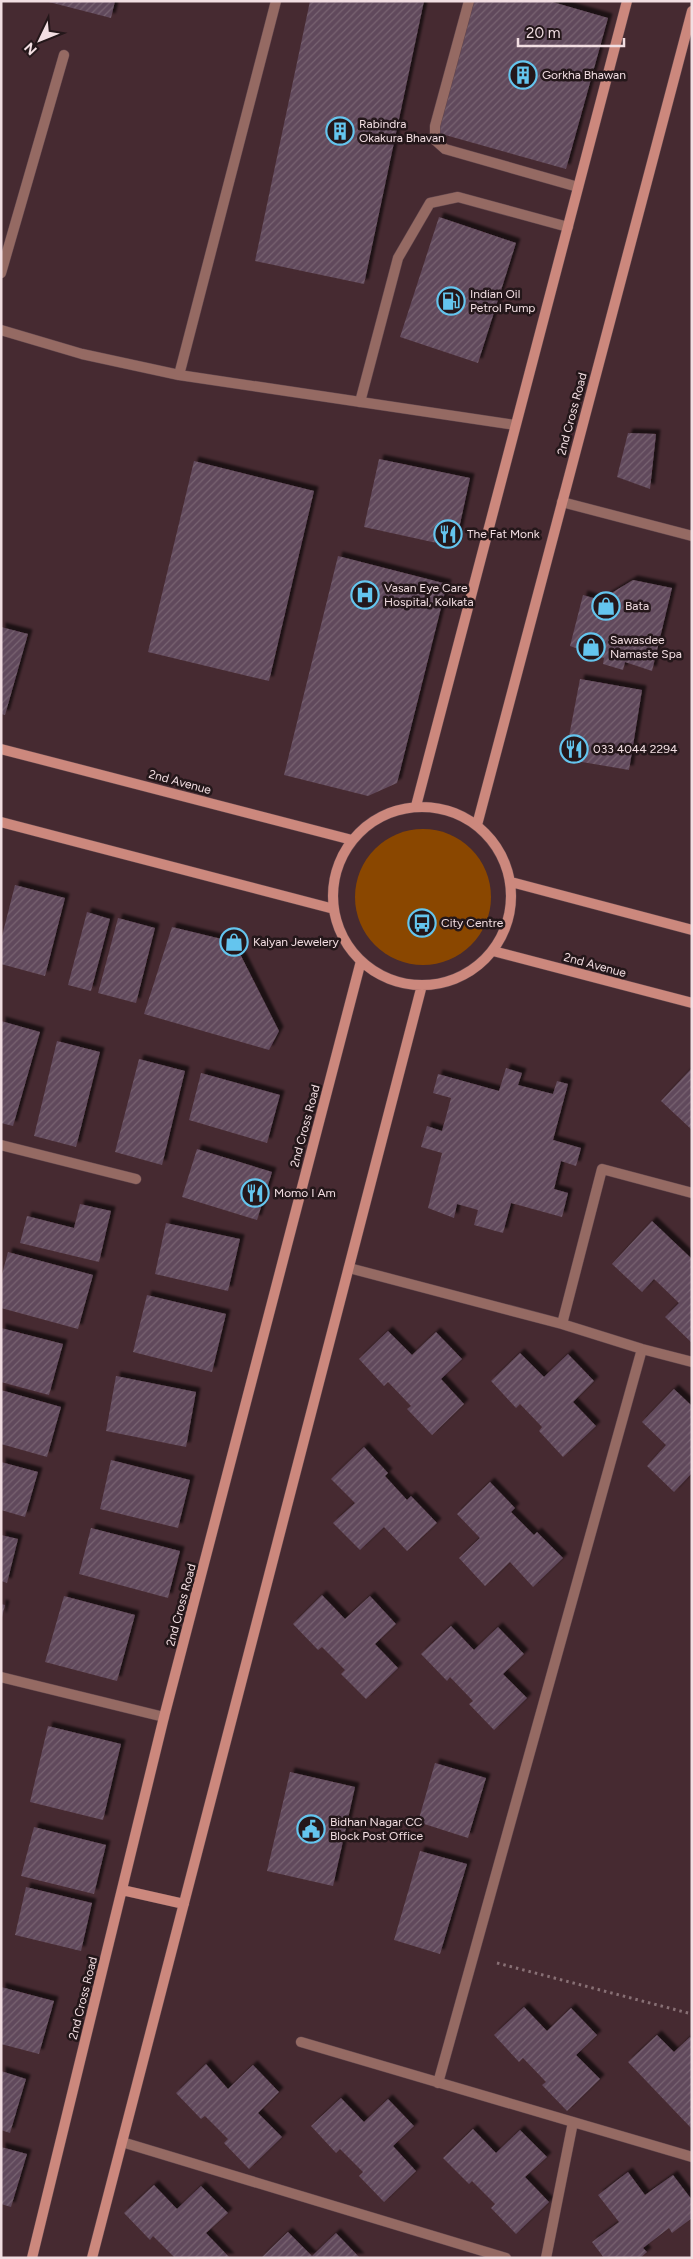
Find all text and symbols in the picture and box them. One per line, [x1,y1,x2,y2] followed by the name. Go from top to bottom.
[15,15,65,65] north arrow
[518,15,624,47] scale bar
[526,24,560,42] text: 20 m
[21,39,41,58] text: N
[508,60,538,90] building icon: Gorkha Bhawan
[542,68,626,82] place label: Gorkha Bhawan
[325,116,355,146] building icon: Rabindra Okakura Bhavan
[359,117,445,145] place label: Rabindra Okakura Bhavan
[436,286,466,316] fuel station icon: Indian Oil Petrol Pump
[470,287,535,315] place label: Indian Oil Petrol Pump
[554,371,590,457] street label: 2nd Cross Road
[433,519,463,549] restaurant icon: The Fat Monk
[467,527,540,541] place label: The Fat Monk
[350,580,380,610] hospital icon: Vasan Eye Care Hospital, Kolkata
[384,581,474,609] place label: Vasan Eye Care Hospital, Kolkata
[591,591,621,621] shop icon: Bata
[625,599,649,613] place label: Bata
[576,632,606,662] shop icon: Sawasdee Namaste Spa
[610,633,682,661] place label: Sawasdee Namaste Spa
[559,734,589,764] restaurant icon: 033 4044 2294
[593,742,678,756] place label: 033 4044 2294
[147,767,213,797] street label: 2nd Avenue
[407,908,437,938] bus stop icon: City Centre
[441,916,504,930] place label: City Centre
[219,927,249,957] shop icon: Kalyan Jewelery
[253,935,340,949] place label: Kalyan Jewelery
[562,950,628,980] street label: 2nd Avenue
[287,1083,323,1169] street label: 2nd Cross Road
[240,1178,270,1208] restaurant icon: Momo I Am
[274,1186,336,1200] place label: Momo I Am
[163,1562,199,1648] street label: 2nd Cross Road
[296,1814,326,1844] public building icon: Bidhan Nagar CC Block Post Office
[330,1815,424,1843] place label: Bidhan Nagar CC Block Post Office
[66,1955,100,2041] street label: 2nd Cross Road

